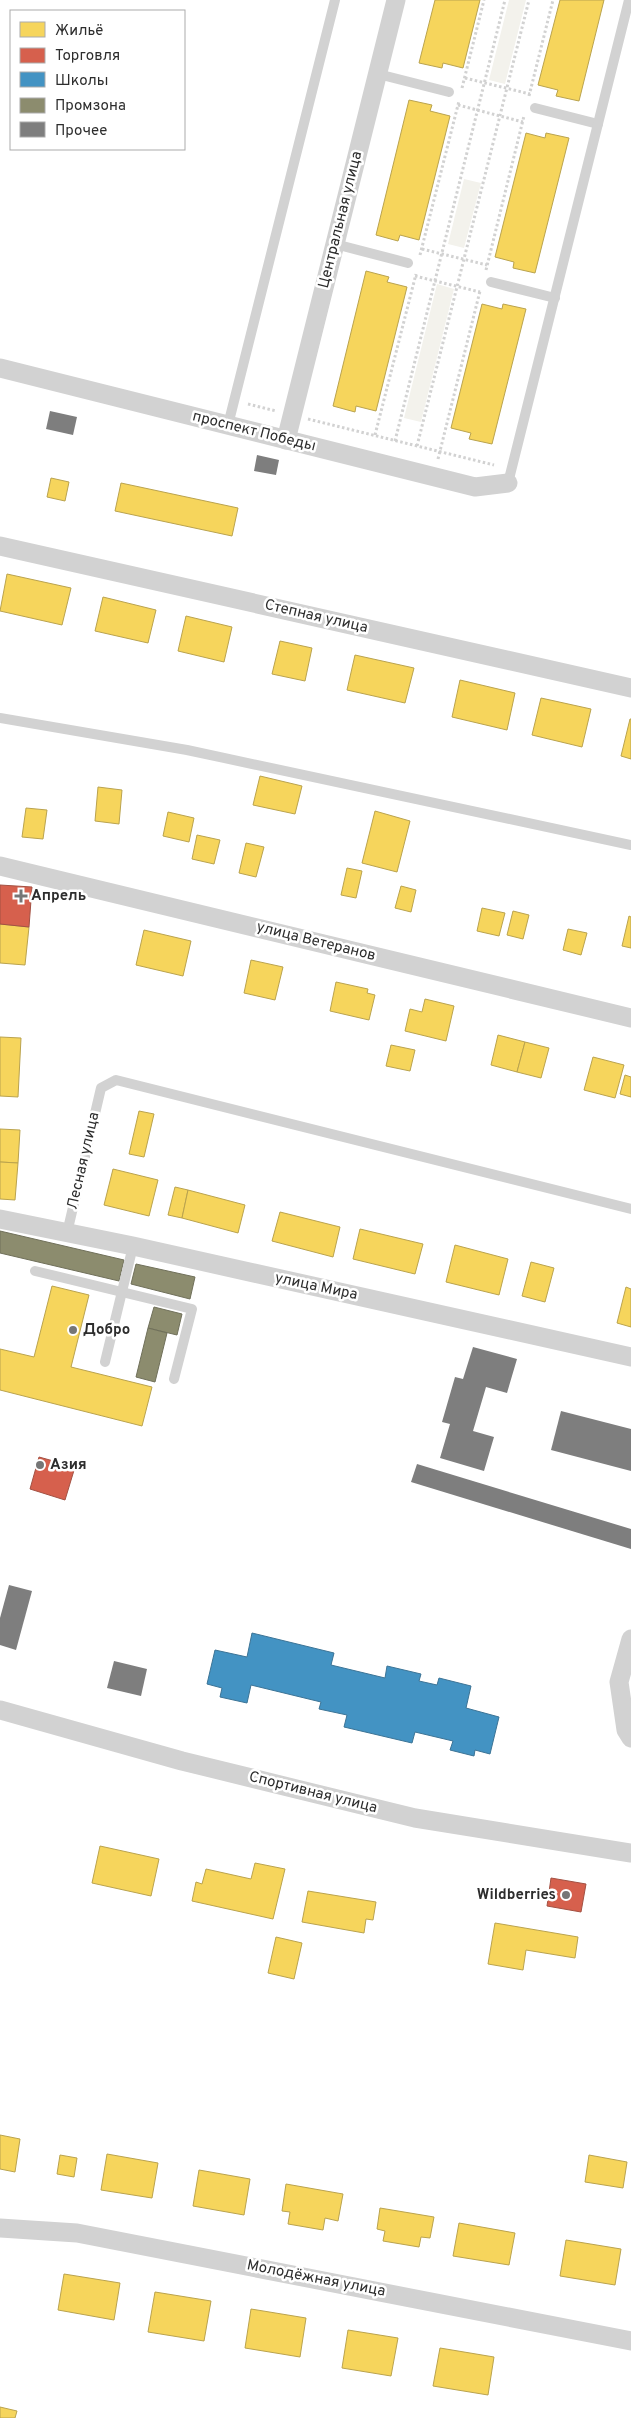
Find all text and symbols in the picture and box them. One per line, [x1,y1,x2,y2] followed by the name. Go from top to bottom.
[10,10,185,150] legend
[55,22,103,41] text: Жильё
[55,47,120,66] text: Торговля
[55,72,109,91] text: Школы
[55,97,126,116] text: Промзона
[55,122,107,141] text: Прочее
[315,149,367,291] street label: Центральная улица
[190,407,318,457] street label: проспект Победы
[263,596,369,638] street label: Степная улица
[31,887,86,906] place label: Апрель
[15,890,27,902] marker: Апрель
[254,918,378,966] street label: улица Ветеранов
[64,1110,104,1212] street label: Лесная улица
[273,1269,359,1305] street label: улица Мира
[83,1321,130,1340] place label: Добро
[67,1324,79,1336] marker: Добро
[50,1456,87,1475] place label: Азия
[34,1459,46,1471] marker: Азия
[247,1768,379,1818] street label: Спортивная улица
[477,1886,556,1905] place label: Wildberries
[560,1889,572,1901] marker: Wildberries
[245,2256,387,2302] street label: Молодёжная улица

